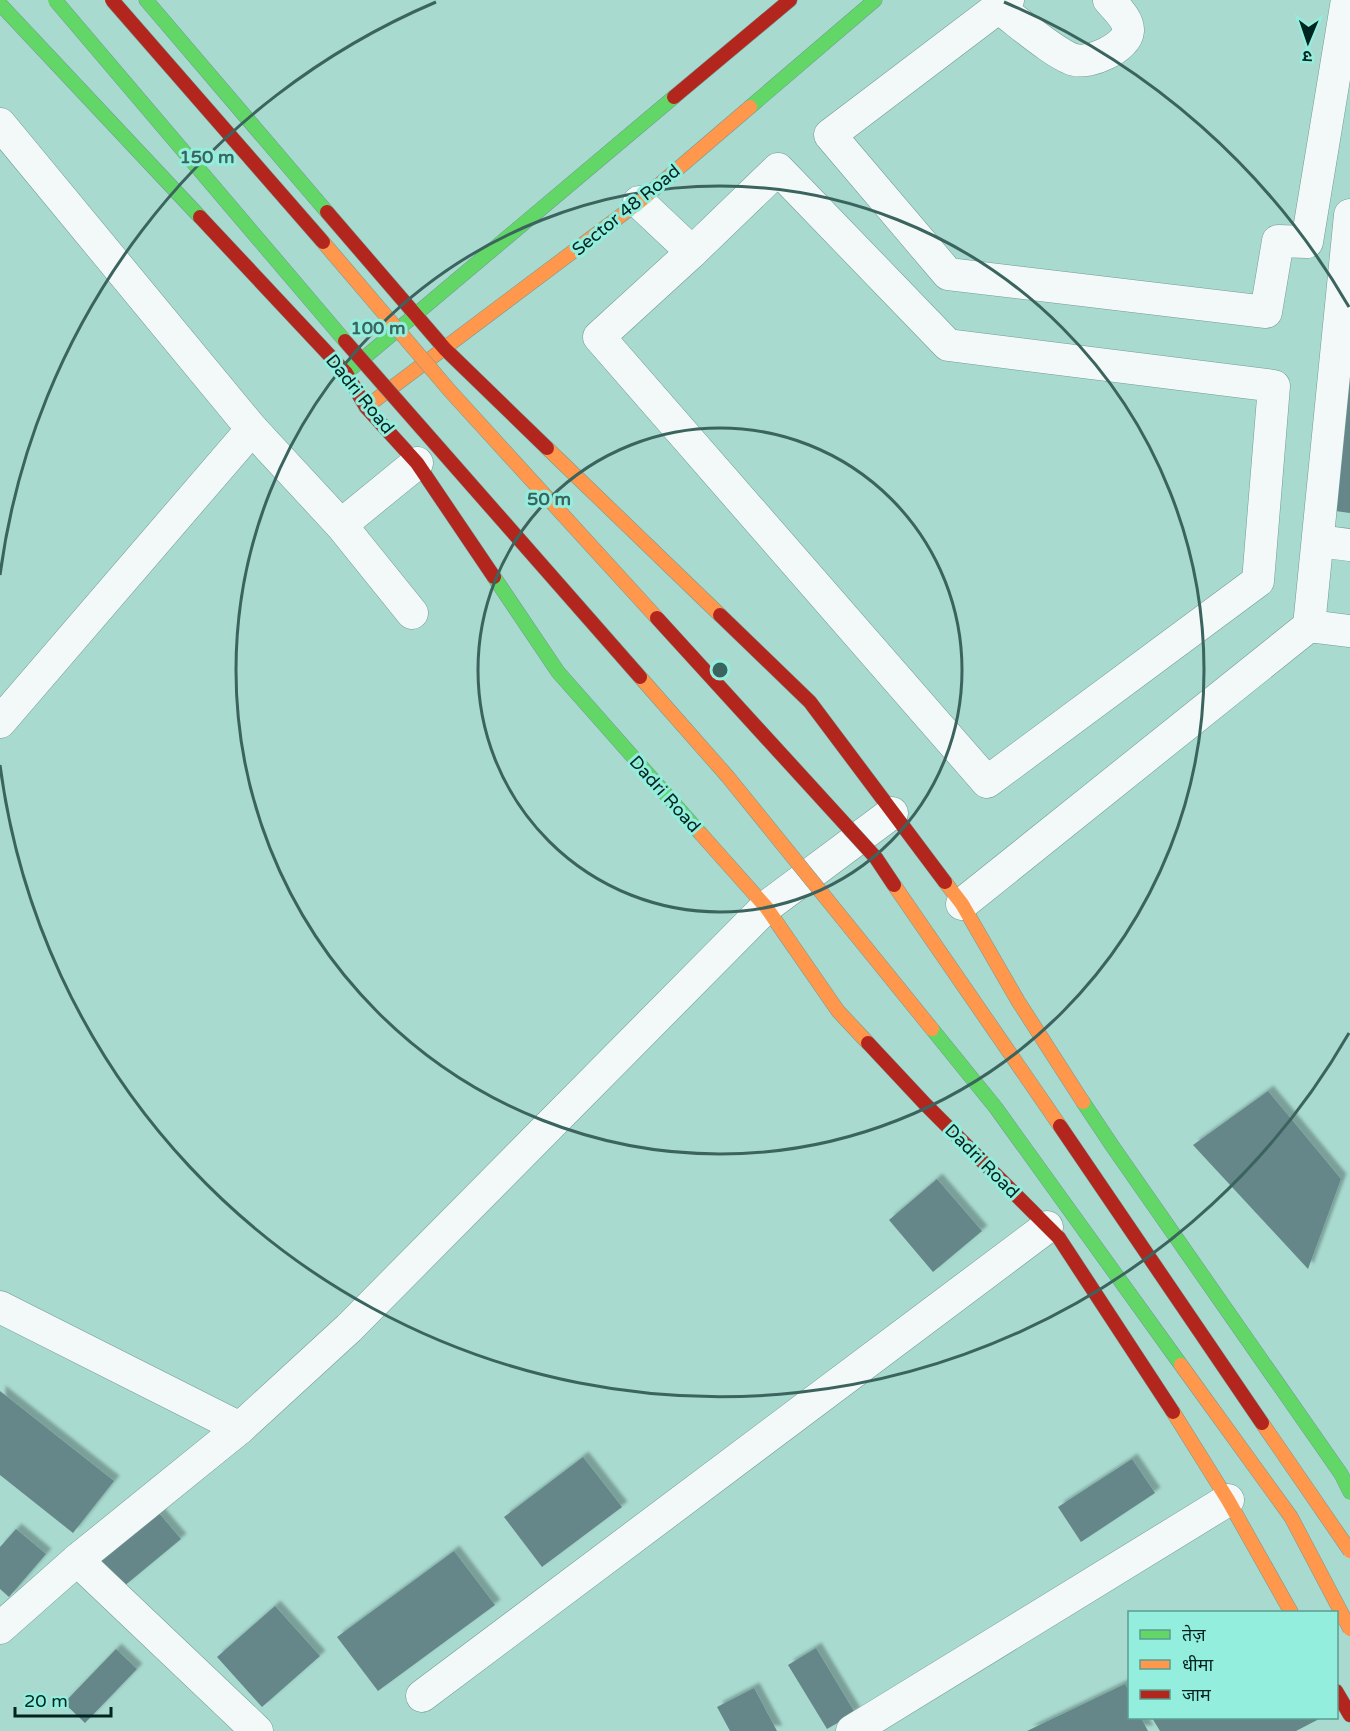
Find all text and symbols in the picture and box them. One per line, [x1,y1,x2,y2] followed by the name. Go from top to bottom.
[1278,12,1338,72] north arrow
[1302,46,1313,66] text: उ
[179,146,235,168] text: 150 m
[568,160,684,260] street label: Sector 48 Road
[350,317,406,339] text: 100 m
[321,350,399,438] street label: Dadri Road
[527,488,571,510] text: 50 m
[710,660,730,680] centre of rings
[625,751,705,837] street label: Dadri Road
[940,1119,1024,1203] street label: Dadri Road
[1128,1611,1338,1719] legend
[1182,1624,1206,1646] text: तेज़
[1182,1654,1213,1676] text: धीमा
[15,1680,111,1718] scale bar
[1182,1684,1212,1706] text: जाम
[24,1690,68,1712] text: 20 m

